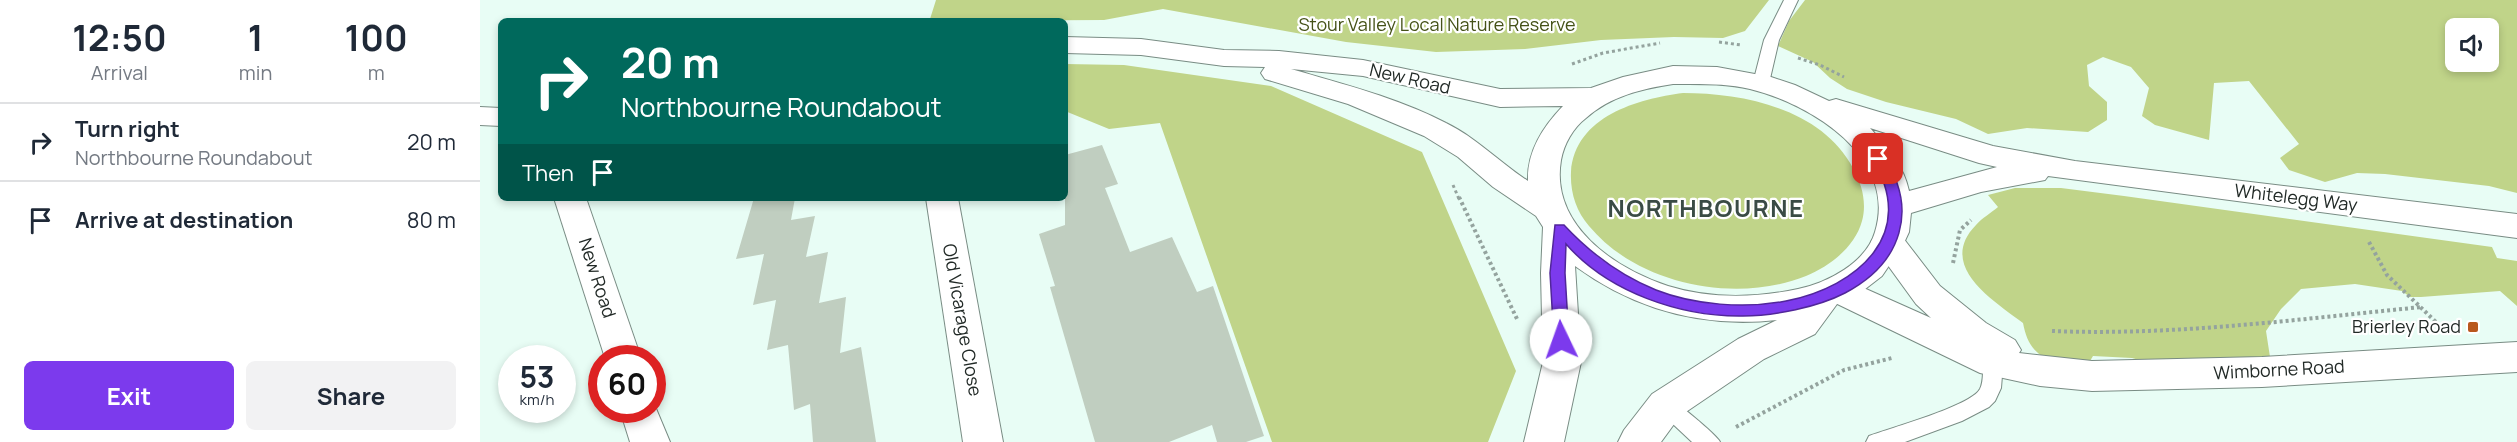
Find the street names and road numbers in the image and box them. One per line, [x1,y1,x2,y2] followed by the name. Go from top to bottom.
[1367,57,1453,99] street label: New Road
[2233,178,2359,217] street label: Whitelegg Way
[574,235,622,321] street label: New Road
[938,242,988,398] street label: Old Vicarage Close
[2213,354,2345,384] street label: Wimborne Road

